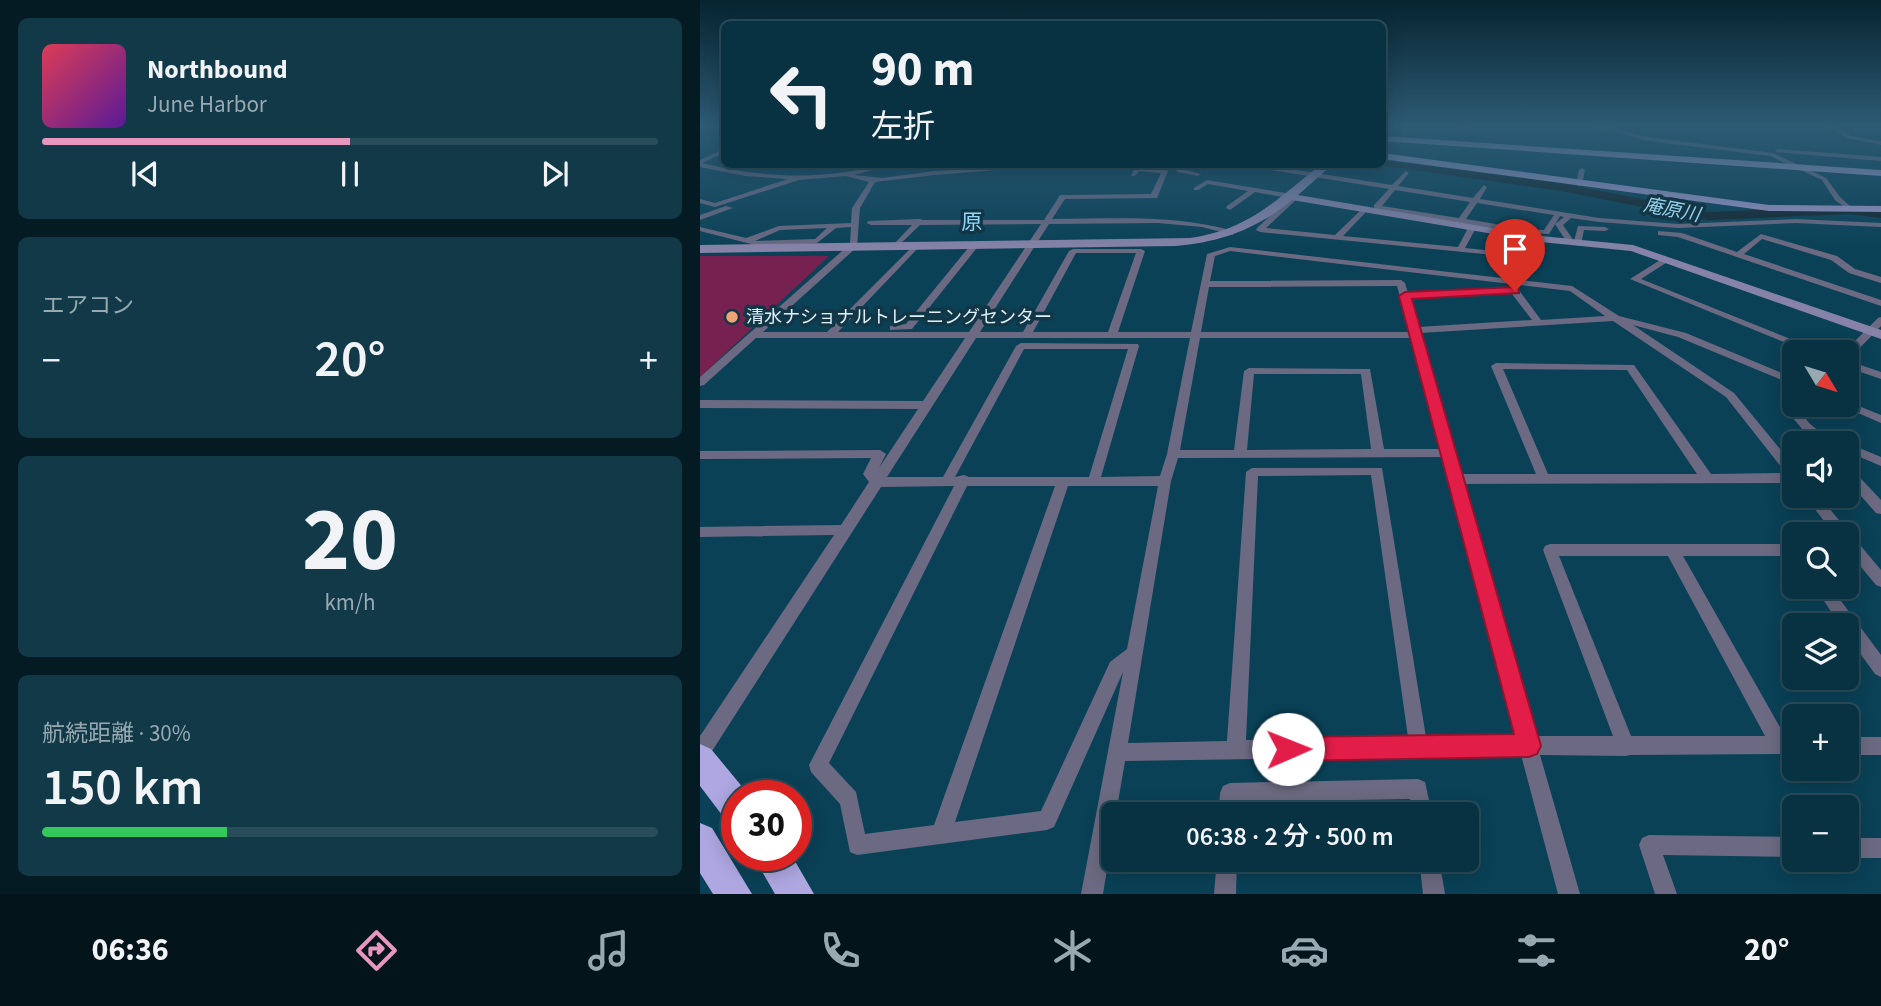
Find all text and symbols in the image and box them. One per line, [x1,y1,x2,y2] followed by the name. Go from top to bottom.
[871,35,975,105] text: 90 m
[756,49,847,140] icon: left
[147,51,288,88] text: Northbound
[147,88,267,121] text: June Harbor
[871,104,935,150] text: 左折
[126,155,164,193] icon: previous
[331,155,369,193] icon: pause
[536,155,574,193] icon: next
[1641,192,1704,230] water label: 庵原川
[962,207,983,237] district label: 原
[1485,219,1545,291] pin
[1496,230,1534,268] icon: arrive
[42,289,134,322] text: エアコン
[746,305,1052,330] place label: 清水ナショナルトレーニングセンター
[724,309,740,325] marker: 清水ナショナルトレーニングセンター
[314,323,386,397] text: 20°
[42,334,61,388] text: −
[639,334,658,388] text: +
[1782,340,1858,416] north arrow
[1782,340,1859,872] map controls
[1782,431,1859,508] button: sound
[302,476,398,605] text: 20
[1782,522,1859,599] button: search
[324,586,376,619] text: km/h
[1782,613,1859,690] button: layers
[1782,704,1859,781] button: +
[1251,712,1325,786] position arrow
[42,717,191,750] text: 航続距離 · 30%
[42,751,203,825] text: 150 km
[721,780,812,871] speed limit sign: 30
[1782,795,1859,872] button: −
[1186,818,1394,855] text: 06:38 · 2 分 · 500 m
[352,926,401,975] icon: directions
[584,926,633,975] icon: music
[816,926,865,975] icon: phone
[1048,926,1097,975] icon: climate
[1280,926,1329,975] icon: car
[1512,926,1561,975] icon: filters
[92,927,169,973] text: 06:36
[1744,927,1789,973] text: 20°

